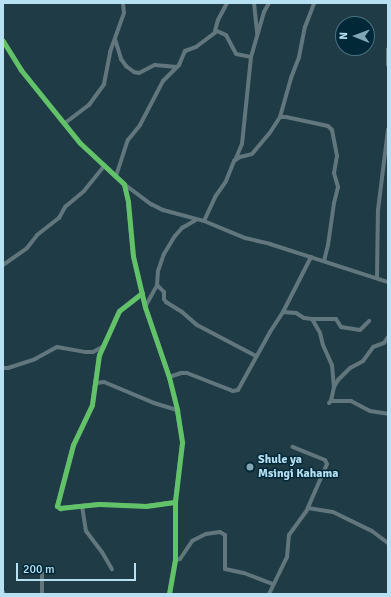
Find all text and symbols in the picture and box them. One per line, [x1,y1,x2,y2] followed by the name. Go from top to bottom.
[335,16,375,56] north arrow
[337,32,350,40] text: N
[258,453,338,481] place label: Shule ya Msingi Kahama
[245,462,255,472] marker: Shule ya Msingi Kahama
[18,555,138,581] scale bar
[23,562,55,577] text: 200 m

